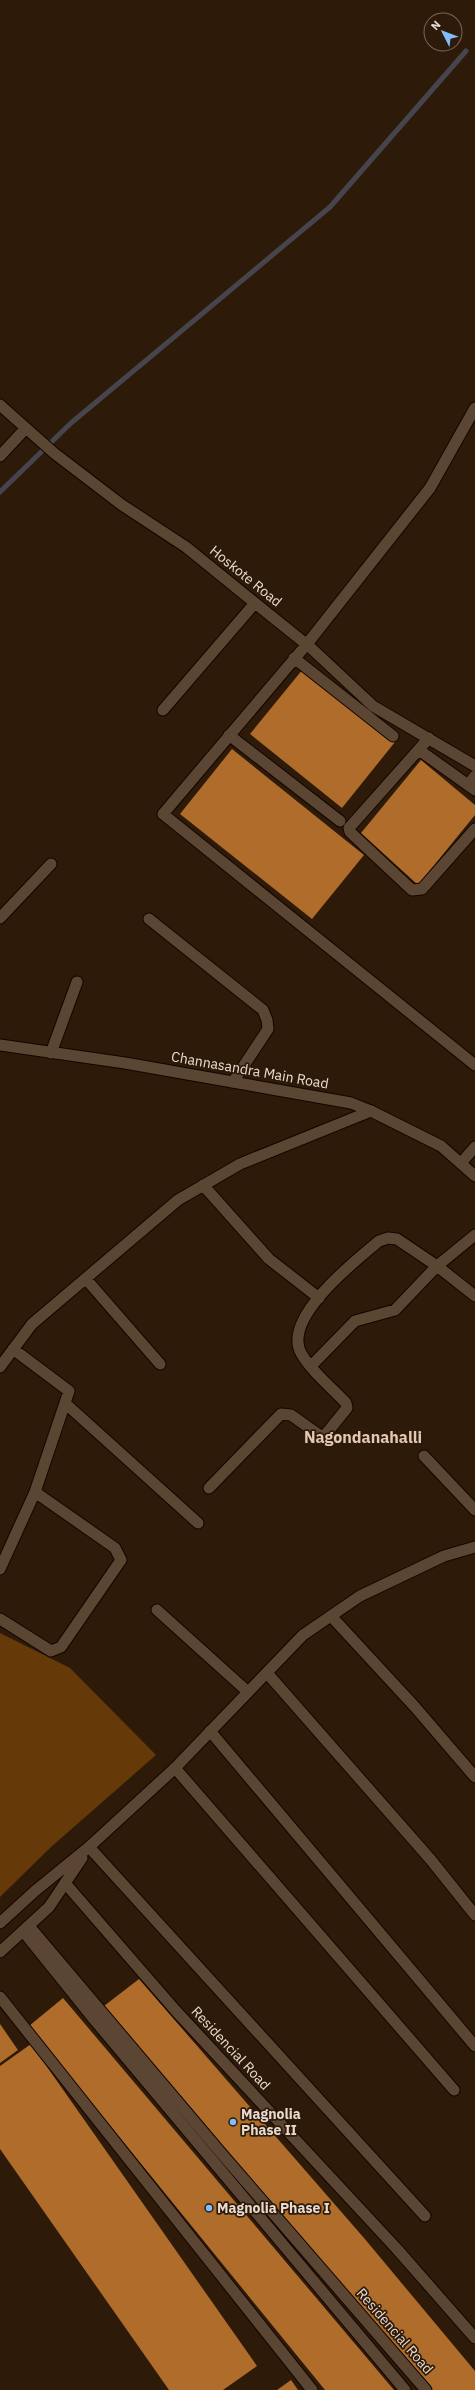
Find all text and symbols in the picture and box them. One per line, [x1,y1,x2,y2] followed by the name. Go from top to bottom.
[423,12,463,52] north arrow
[428,18,443,33] text: N
[206,541,286,611] street label: Hoskote Road
[170,1047,330,1093] street label: Channasandra Main Road
[304,1427,422,1447] district label: Nagondanahalli
[188,2002,274,2094] street label: Residencial Road
[241,2105,301,2139] place label: Magnolia Phase II
[228,2117,238,2127] marker: Magnolia Phase II
[217,2199,330,2217] place label: Magnolia Phase I
[204,2203,214,2213] marker: Magnolia Phase I
[353,2284,437,2378] street label: Residencial Road

